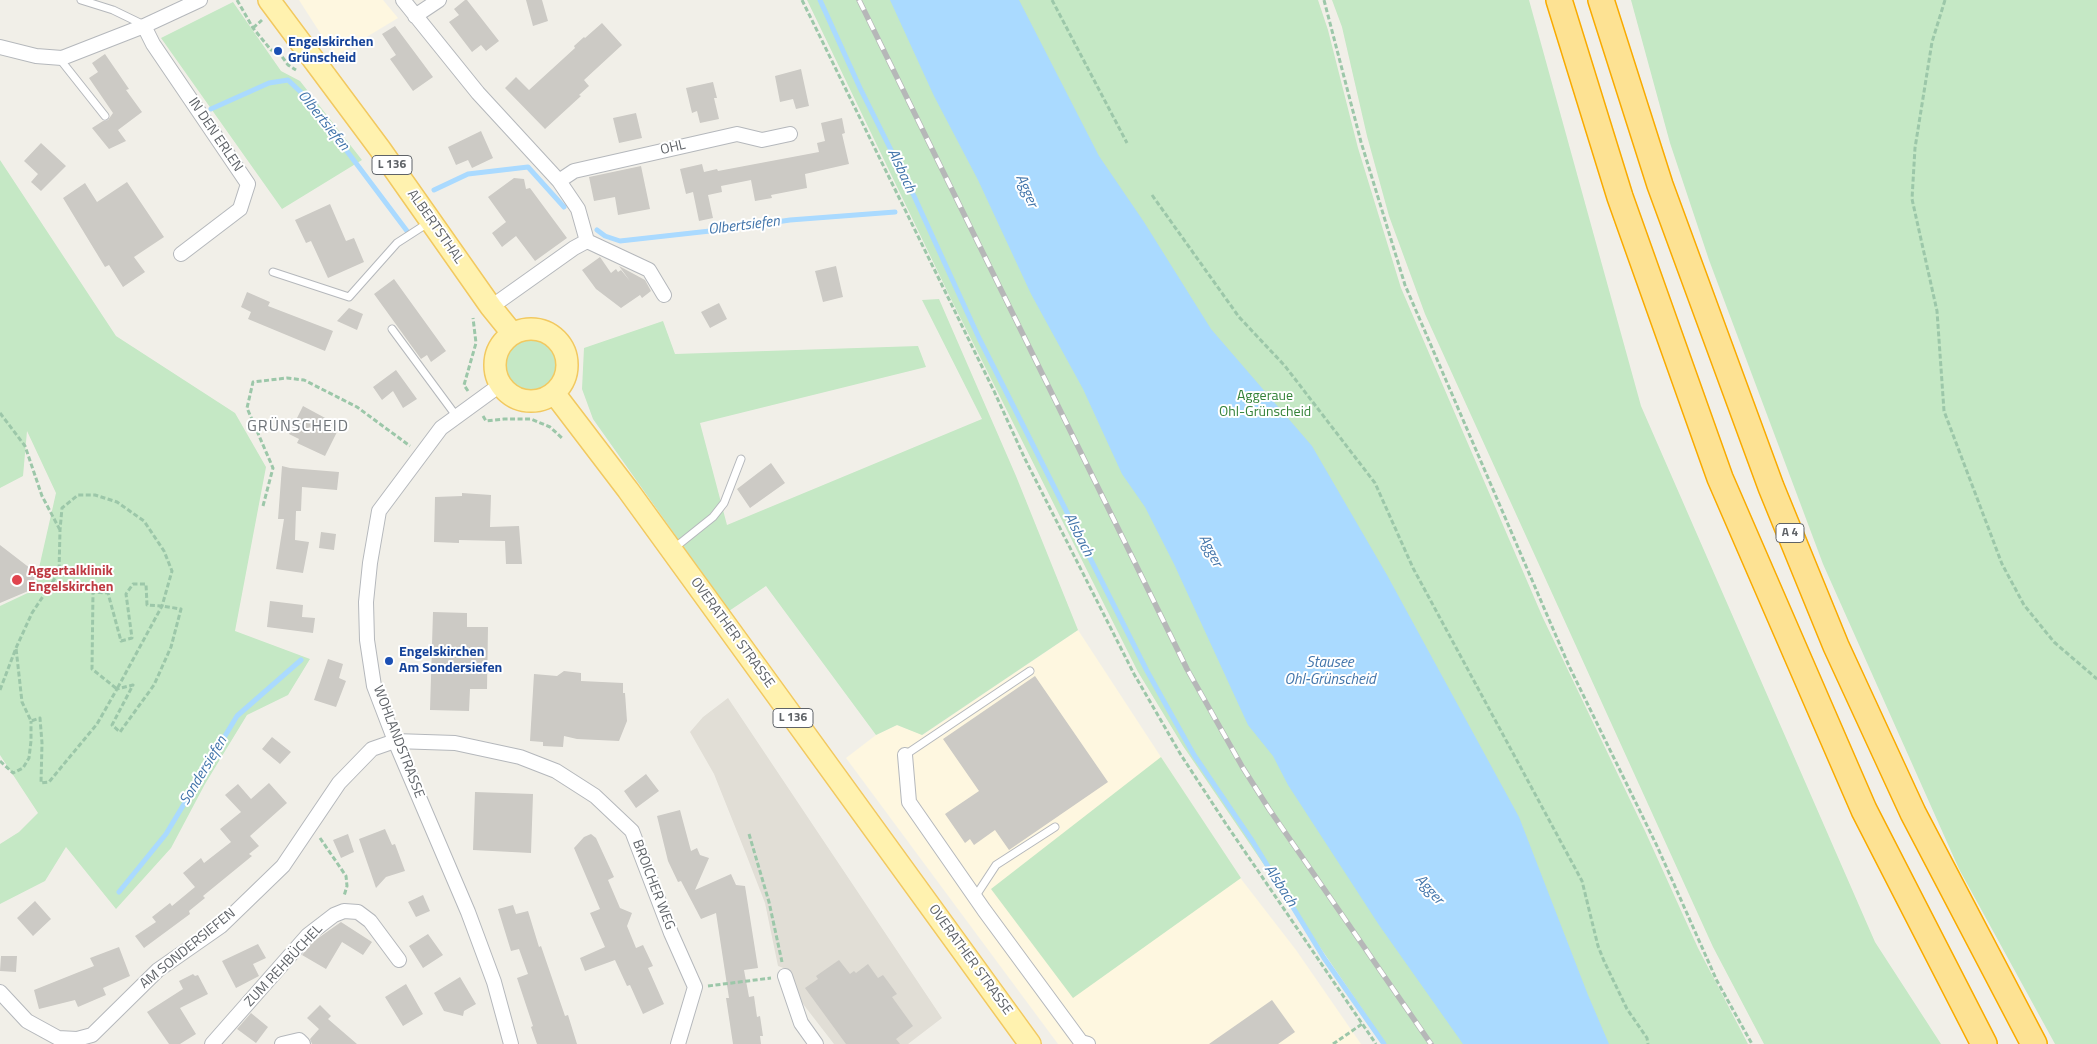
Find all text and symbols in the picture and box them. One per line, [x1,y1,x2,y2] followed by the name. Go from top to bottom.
[288,35,373,68] place label: Engelskirchen Grünscheid
[272,45,284,57] marker: Engelskirchen Grünscheid
[293,87,353,155] water label: Olbertsiefen
[184,95,246,175] street label: IN DEN ERLEN
[659,137,687,159] street label: OHL
[883,146,919,196] water label: Alsbach
[372,156,412,174] road number: L 136
[1011,172,1041,210] water label: Agger
[403,187,467,267] street label: ALBERTSTHAL
[707,213,781,239] water label: Olbertsiefen
[1219,389,1311,422] park label: Aggeraue Ohl-Grünscheid
[246,417,350,437] district label: GRÜNSCHEID
[1059,510,1097,560] water label: Alsbach
[1776,524,1804,542] road number: A 4
[1194,532,1226,570] water label: Agger
[28,564,113,596] place label: Aggertalklinik Engelskirchen
[10,573,24,587] marker: Aggertalklinik Engelskirchen
[686,575,778,691] street label: OVERATHER STRASSE
[399,645,502,678] place label: Engelskirchen Am Sondersiefen
[1285,654,1375,689] water label: Stausee Ohl-Grünscheid
[383,655,395,667] marker: Engelskirchen Am Sondersiefen
[369,683,427,801] street label: WOHLANDSTRASSE
[773,708,813,728] road number: L 136
[176,733,232,809] water label: Sondersiefen
[628,838,678,932] street label: BROICHER WEG
[1260,862,1300,910] water label: Alsbach
[1411,871,1447,909] water label: Agger
[924,902,1016,1018] street label: OVERATHER STRASSE
[137,905,239,993] street label: AM SONDERSIEFEN
[242,921,326,1011] street label: ZUM REHBÜCHEL

